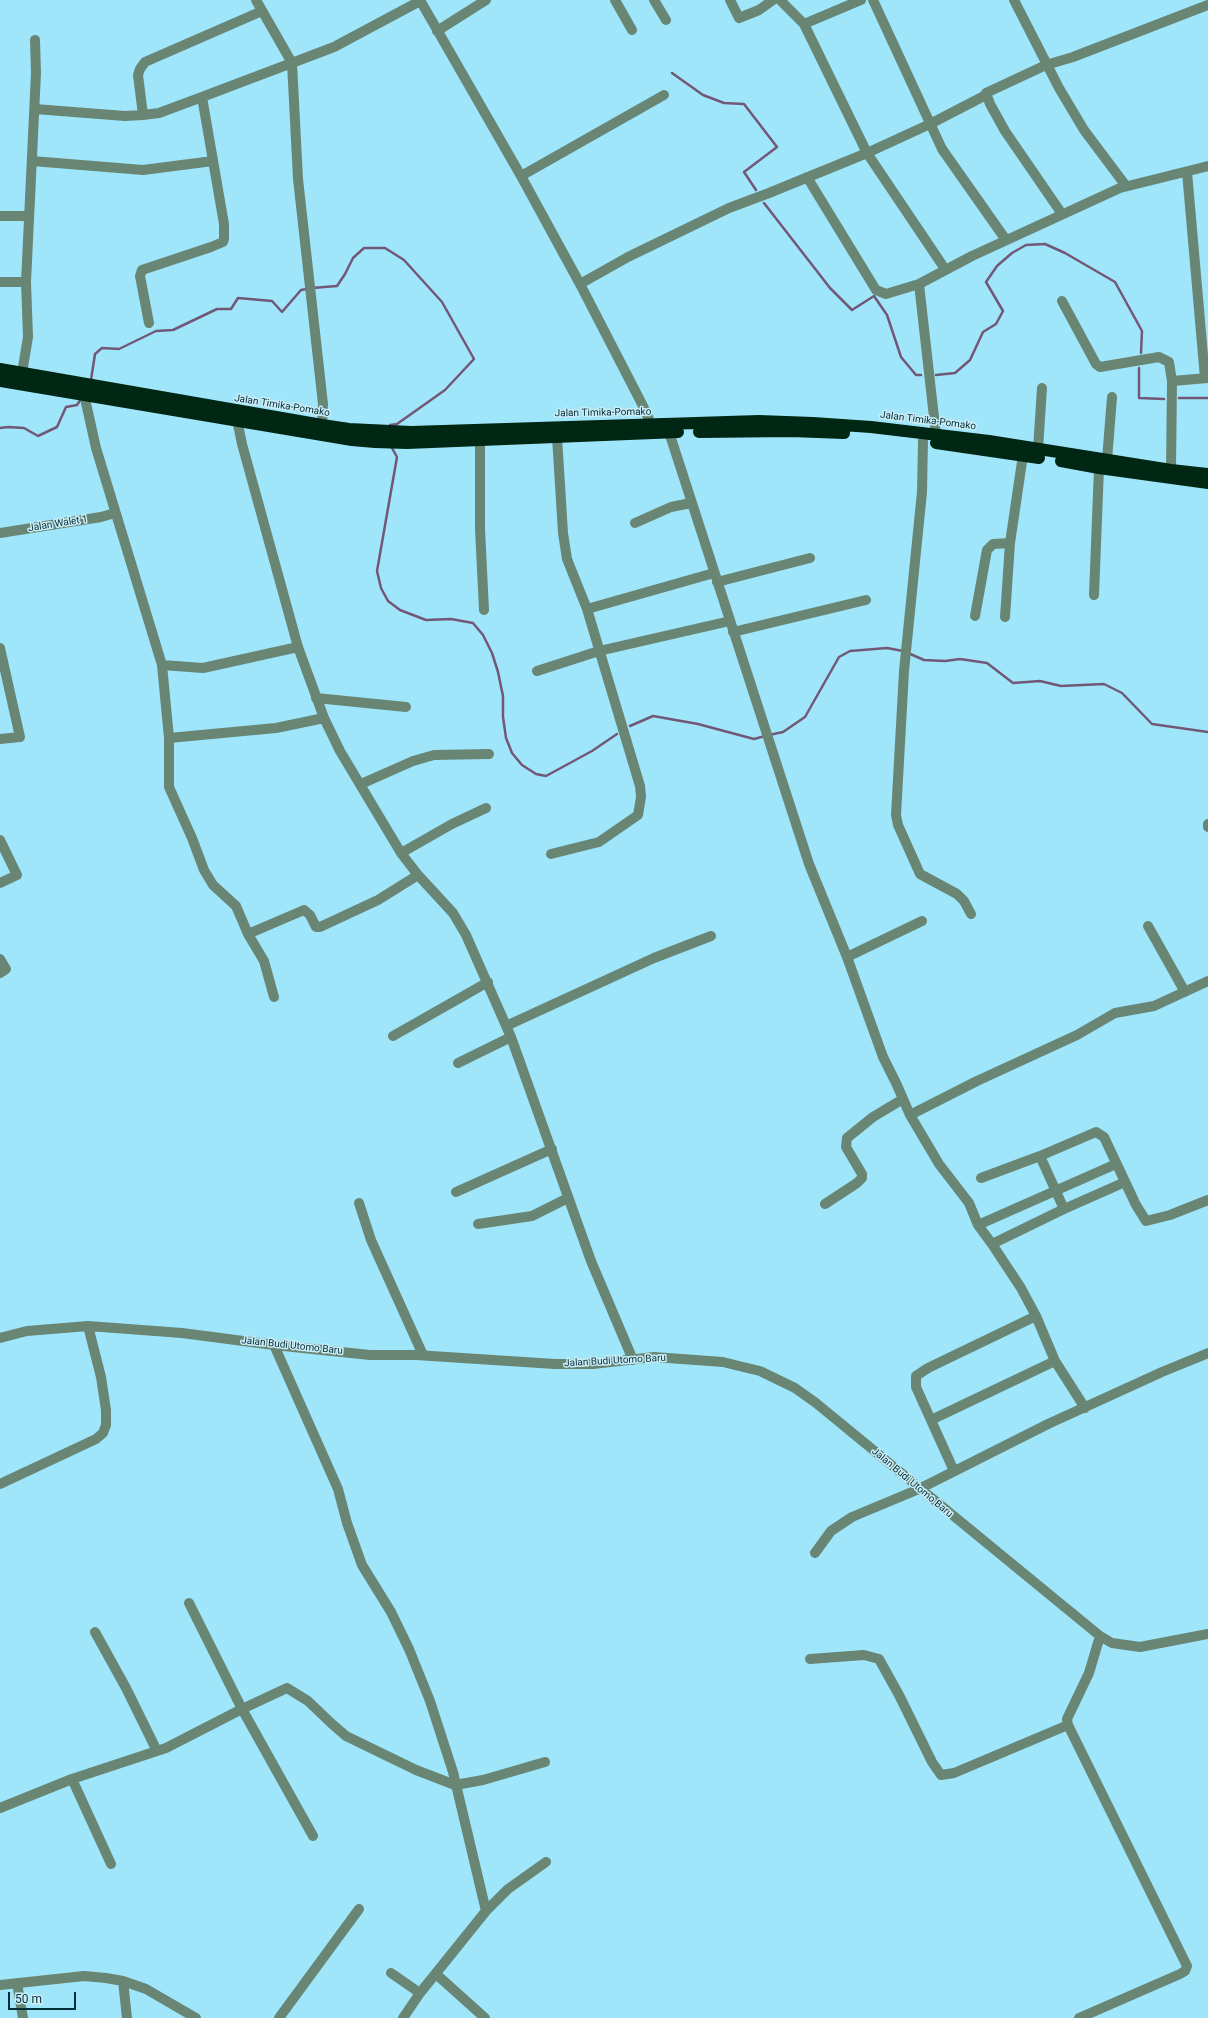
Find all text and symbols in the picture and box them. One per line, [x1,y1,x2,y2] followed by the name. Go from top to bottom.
[233,393,331,419] street label: Jalan Timika-Pomako
[555,406,651,420] street label: Jalan Timika-Pomako
[879,409,977,433] street label: Jalan Timika-Pomako
[27,513,89,535] street label: Jalan Walet 1
[241,1335,343,1357] street label: Jalan Budi Utomo Baru
[564,1352,666,1370] street label: Jalan Budi Utomo Baru
[869,1446,955,1520] street label: Jalan Budi Utomo Baru
[10,1984,78,2010] scale bar
[15,1992,42,2006] text: 50 m

